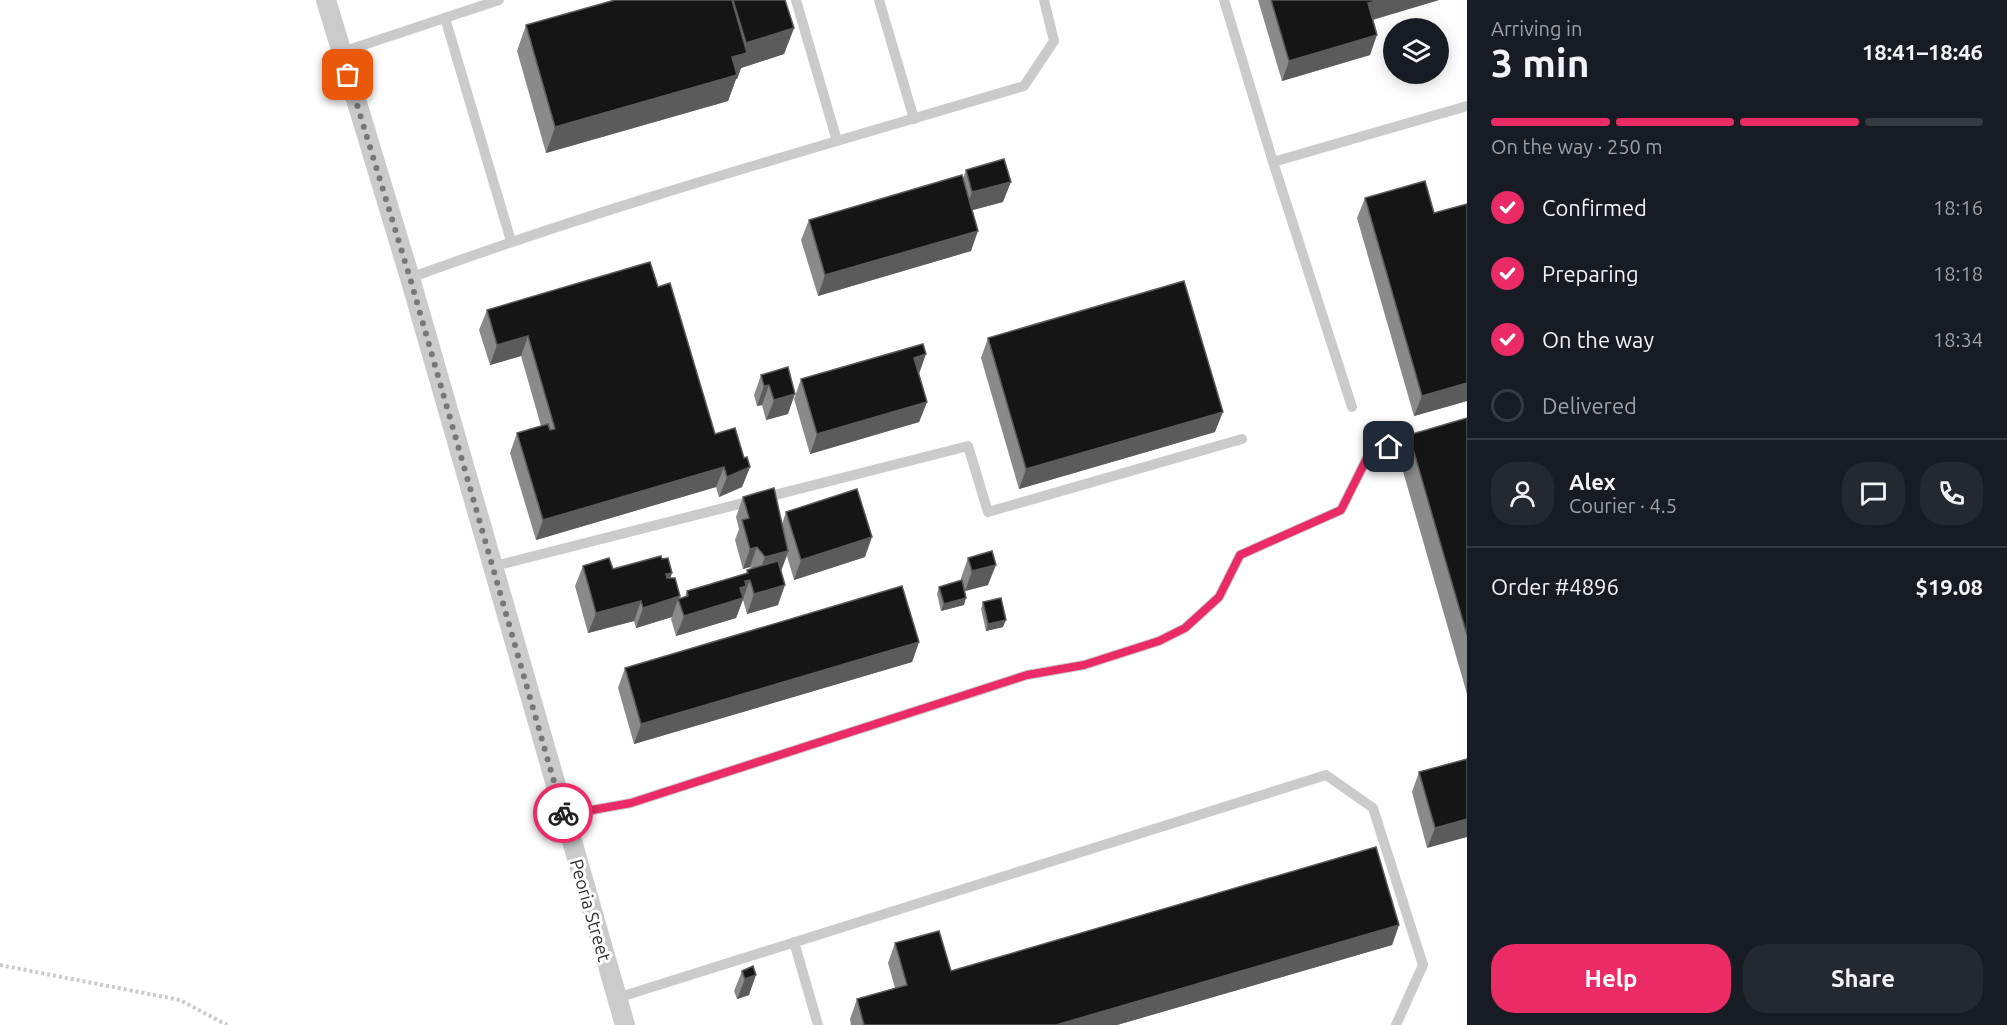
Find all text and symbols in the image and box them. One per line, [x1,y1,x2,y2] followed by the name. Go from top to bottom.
[1491,17,1582,40] text: Arriving in
[1383,18,1449,84] map controls
[1383,18,1449,84] button: layers
[1862,39,1983,64] text: 18:41–18:46
[1491,41,1590,84] text: 3 min
[322,49,373,100] pin
[331,58,364,91] icon: bag
[1491,135,1663,158] text: On the way · 250 m
[1491,191,1524,224] icon: check
[1542,195,1647,220] text: Confirmed
[1933,196,1983,219] text: 18:16
[1491,257,1524,290] icon: check
[1542,261,1639,286] text: Preparing
[1933,262,1983,285] text: 18:18
[1491,323,1524,356] icon: check
[1542,327,1654,352] text: On the way
[1933,328,1983,351] text: 18:34
[1542,393,1637,418] text: Delivered
[1363,421,1414,472] pin
[1372,430,1405,463] icon: home
[1491,462,1554,525] button: person
[1842,462,1905,525] button: chat
[1920,462,1983,525] button: phone
[1569,469,1616,494] text: Alex
[1569,494,1677,517] text: Courier · 4.5
[1491,574,1619,599] text: Order #4896
[1916,574,1983,599] text: $19.08
[533,783,593,843] courier
[547,797,580,830] icon: bike
[567,856,615,964] street label: Peoria Street
[1491,944,1731,1013] button: Help
[1743,944,1983,1013] button: Share

